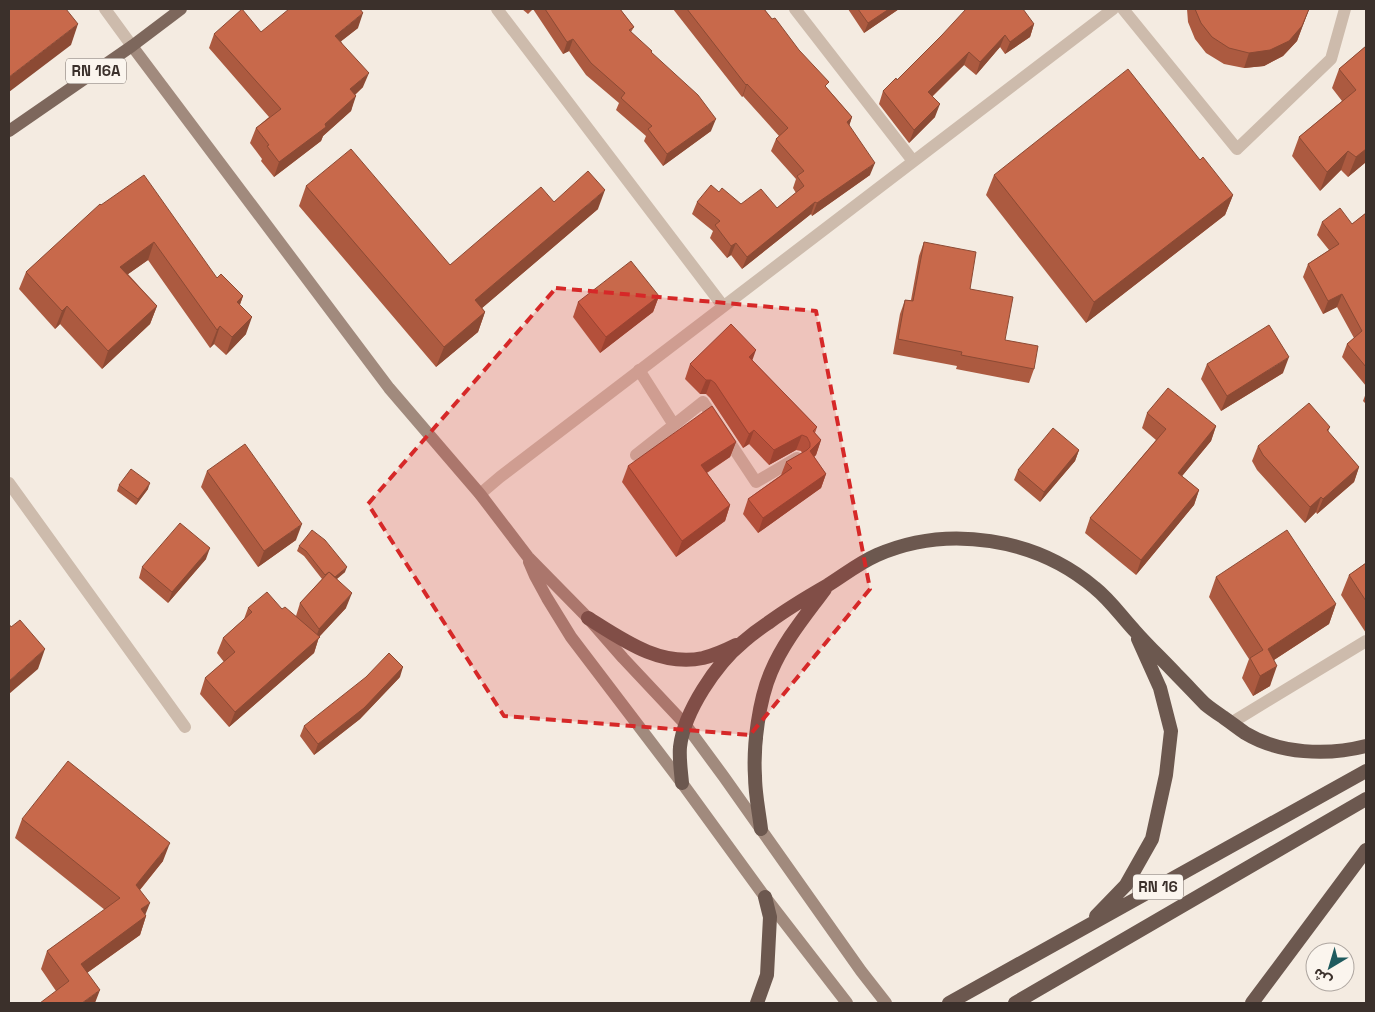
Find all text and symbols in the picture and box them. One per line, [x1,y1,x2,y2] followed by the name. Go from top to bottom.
[66,58,126,84] road number: RN 16A
[1133,874,1183,900] road number: RN 16
[1305,942,1355,992] north arrow
[1309,964,1335,990] text: ش

